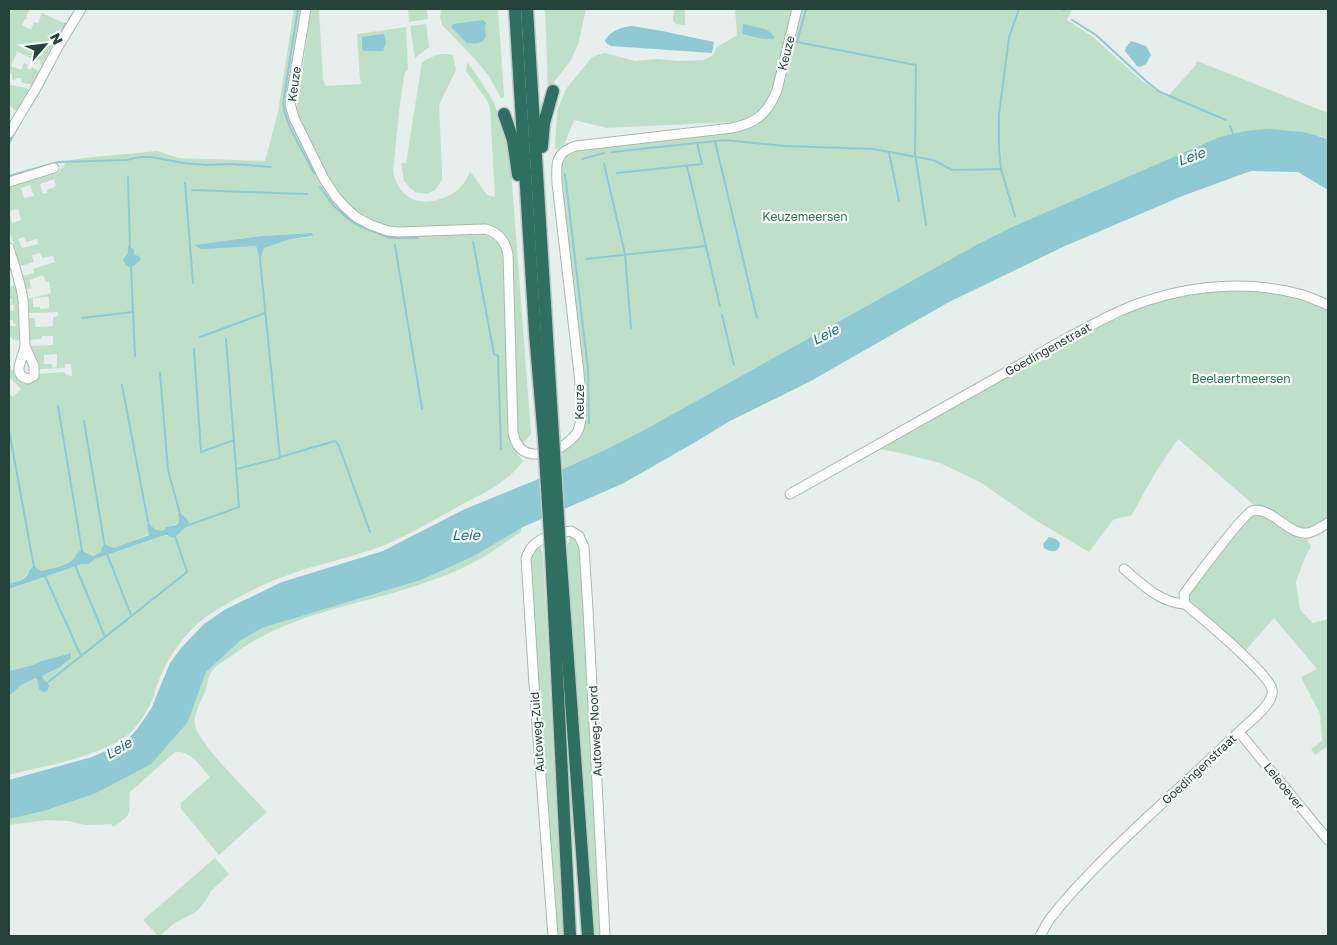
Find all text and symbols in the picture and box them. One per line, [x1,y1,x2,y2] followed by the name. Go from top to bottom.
[20,20,70,70] north arrow
[47,30,67,47] text: N
[774,34,798,72] street label: Keuze
[284,65,304,103] street label: Keuze
[1175,143,1208,169] water label: Leie
[762,209,848,224] park label: Keuzemeersen
[1002,319,1094,379] street label: Goedingenstraat
[809,320,842,348] water label: Leie
[1191,371,1291,386] park label: Beelaertmeersen
[572,384,587,420] street label: Keuze
[452,526,481,543] water label: Leie
[585,685,605,777] street label: Autoweg-Noord
[527,691,547,773] street label: Autoweg-Zuid
[1159,731,1239,807] street label: Goedingenstraat
[102,733,135,762] water label: Leie
[1261,760,1308,813] street label: Leieoever

